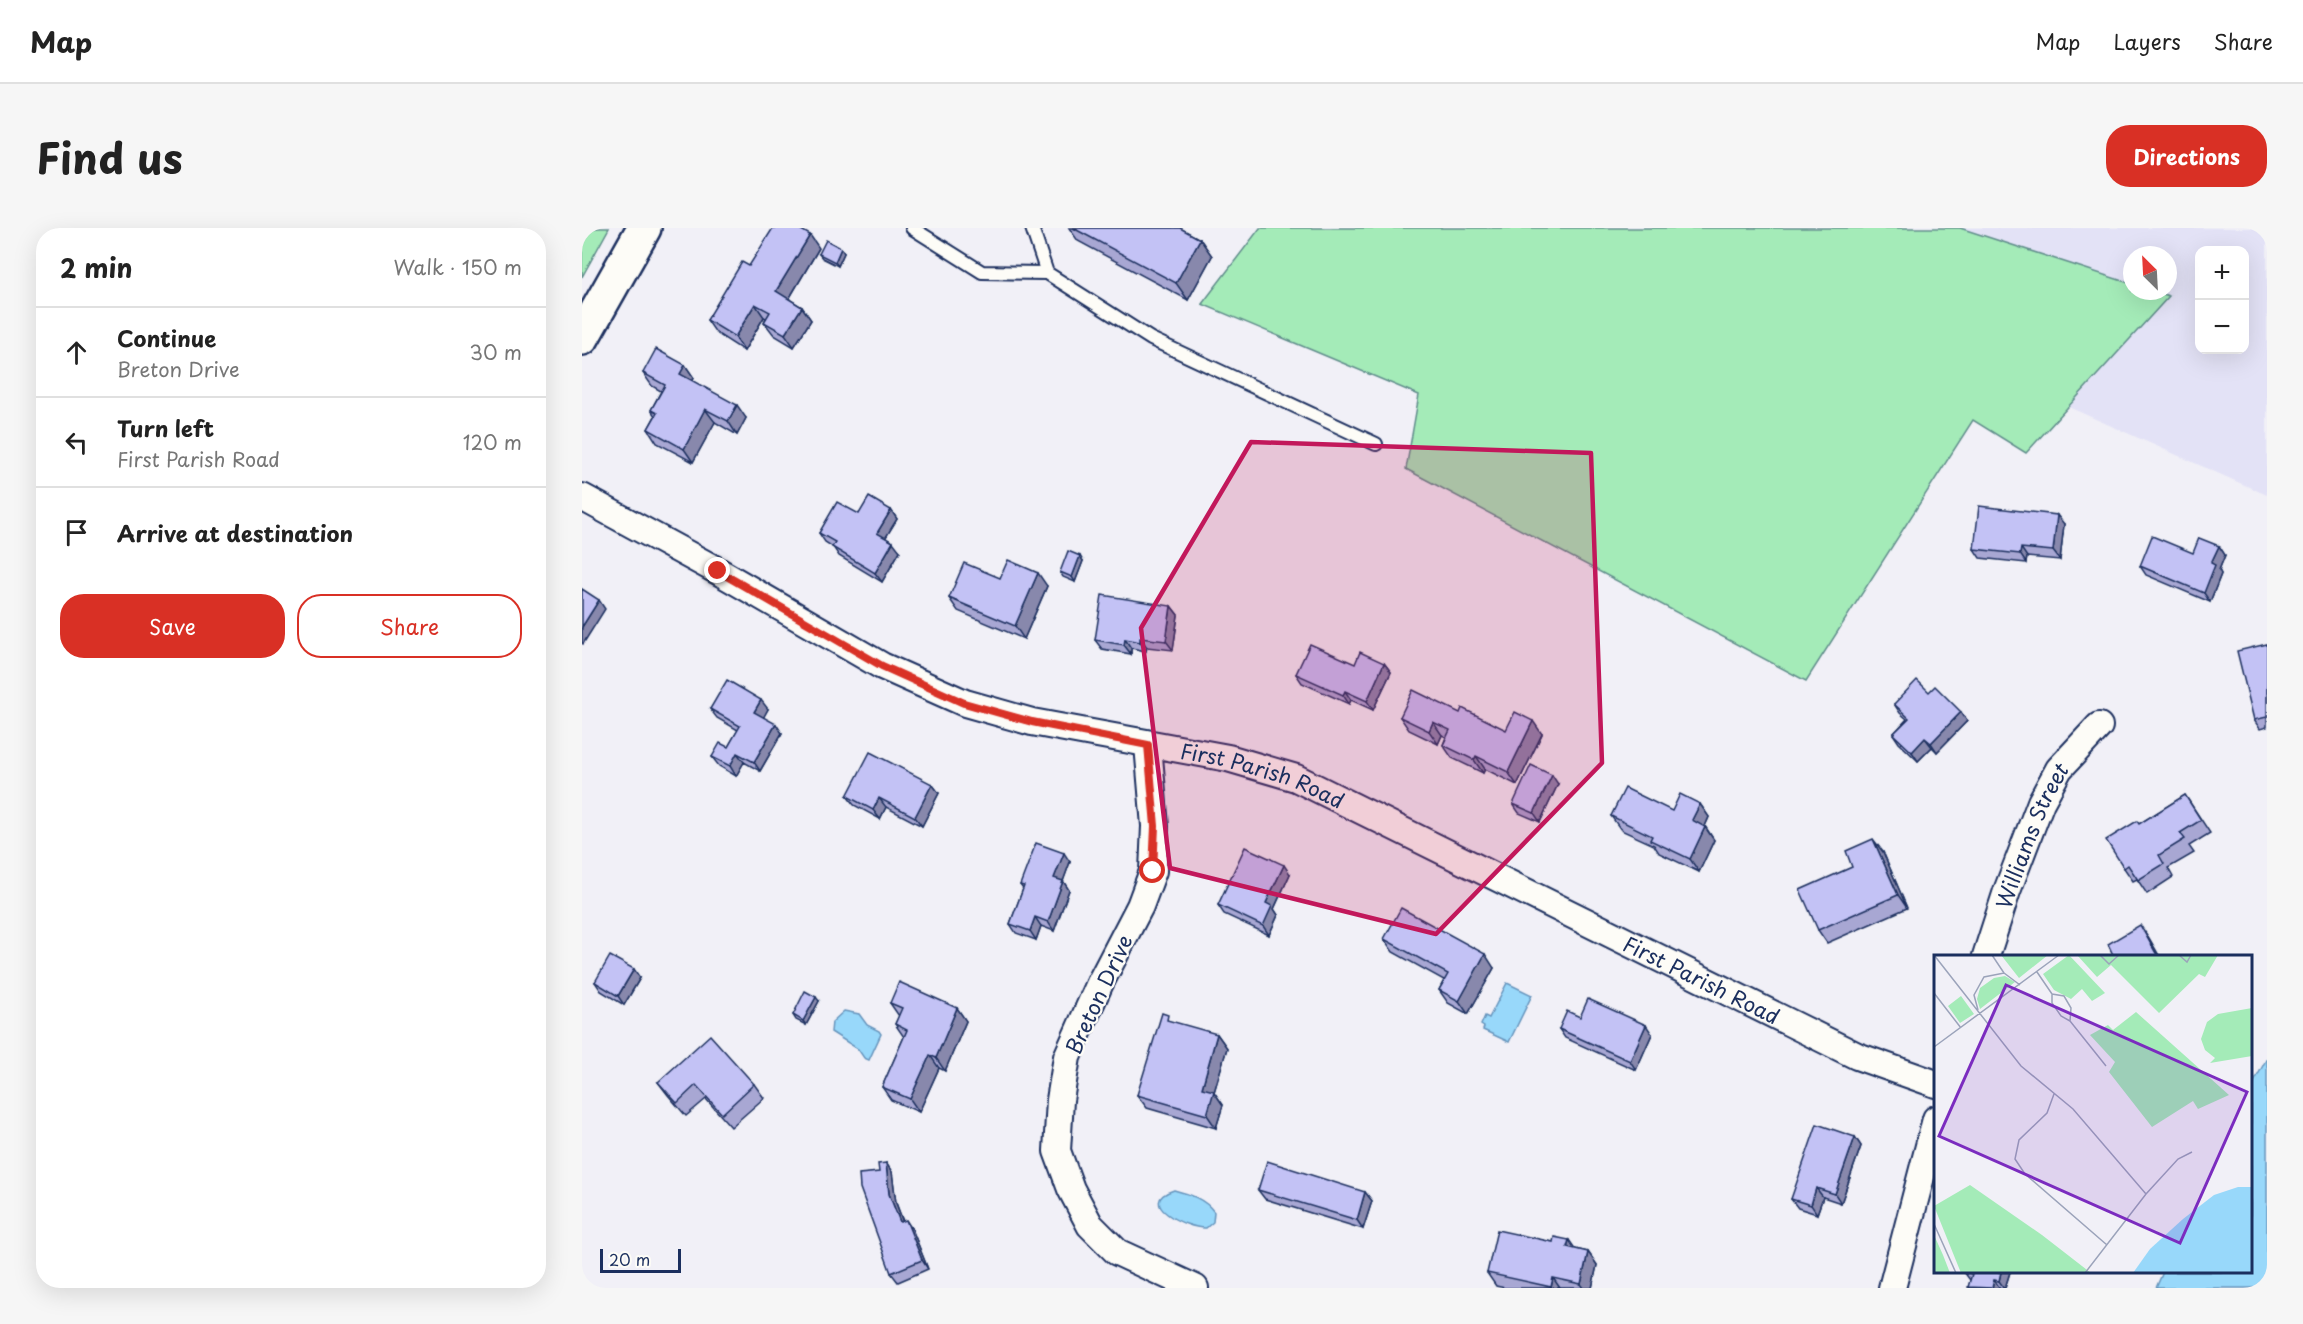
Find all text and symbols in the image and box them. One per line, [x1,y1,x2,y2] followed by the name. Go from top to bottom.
[30,20,92,63] text: Map
[2036,25,2080,57] text: Map
[2113,25,2181,57] text: Layers
[2214,25,2273,57] text: Share
[36,125,183,188] text: Find us
[2106,125,2267,187] button: Directions
[2123,246,2177,300] north arrow
[2195,246,2249,354] map controls
[2195,246,2249,300] button: +
[60,248,133,287] text: 2 min
[393,252,522,282] text: Walk · 150 m
[2195,300,2249,354] button: −
[117,321,216,354] text: Continue
[60,336,93,369] icon: ahead
[469,337,522,367] text: 30 m
[117,354,240,384] text: Breton Drive
[117,411,214,444] text: Turn left
[60,426,93,459] icon: left
[463,427,522,457] text: 120 m
[117,444,280,474] text: First Parish Road
[60,516,93,549] icon: arrive
[117,516,353,549] text: Arrive at destination
[704,557,730,583] route end
[60,594,285,658] button: Save
[297,594,522,658] button: Share
[1178,734,1350,816] street label: First Parish Road
[1986,754,2075,912] street label: Williams Street
[1139,857,1165,883] route start
[1618,927,1786,1031] street label: First Parish Road
[1056,929,1140,1059] street label: Breton Drive
[1934,955,2252,1273] inset map
[600,1246,681,1274] scale bar
[609,1247,650,1271] text: 20 m

